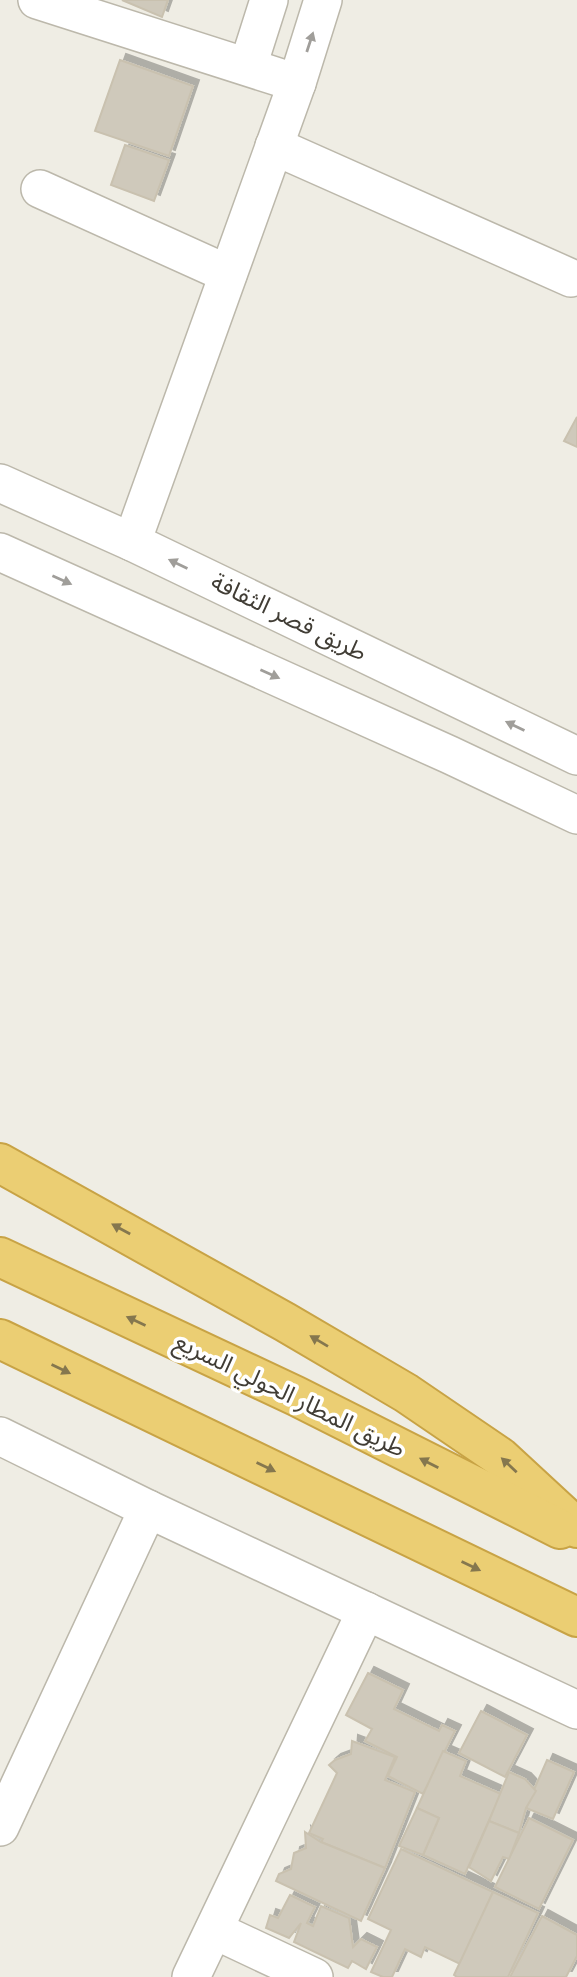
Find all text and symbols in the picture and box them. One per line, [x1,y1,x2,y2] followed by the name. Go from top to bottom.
[305,31,316,52] one-way arrow
[168,558,188,570] one-way arrow
[206,565,372,668] street label: طريق قصر الثقافة
[52,574,72,586] one-way arrow
[259,669,280,680] one-way arrow
[505,720,526,731] one-way arrow
[111,1223,130,1235] one-way arrow
[126,1315,146,1326] one-way arrow
[168,1325,411,1467] street label: طريق المطار الحولي السريع
[309,1335,328,1348] one-way arrow
[51,1363,72,1374] one-way arrow
[419,1457,439,1468] one-way arrow
[500,1457,518,1473] one-way arrow
[256,1462,277,1473] one-way arrow
[461,1561,482,1572] one-way arrow

